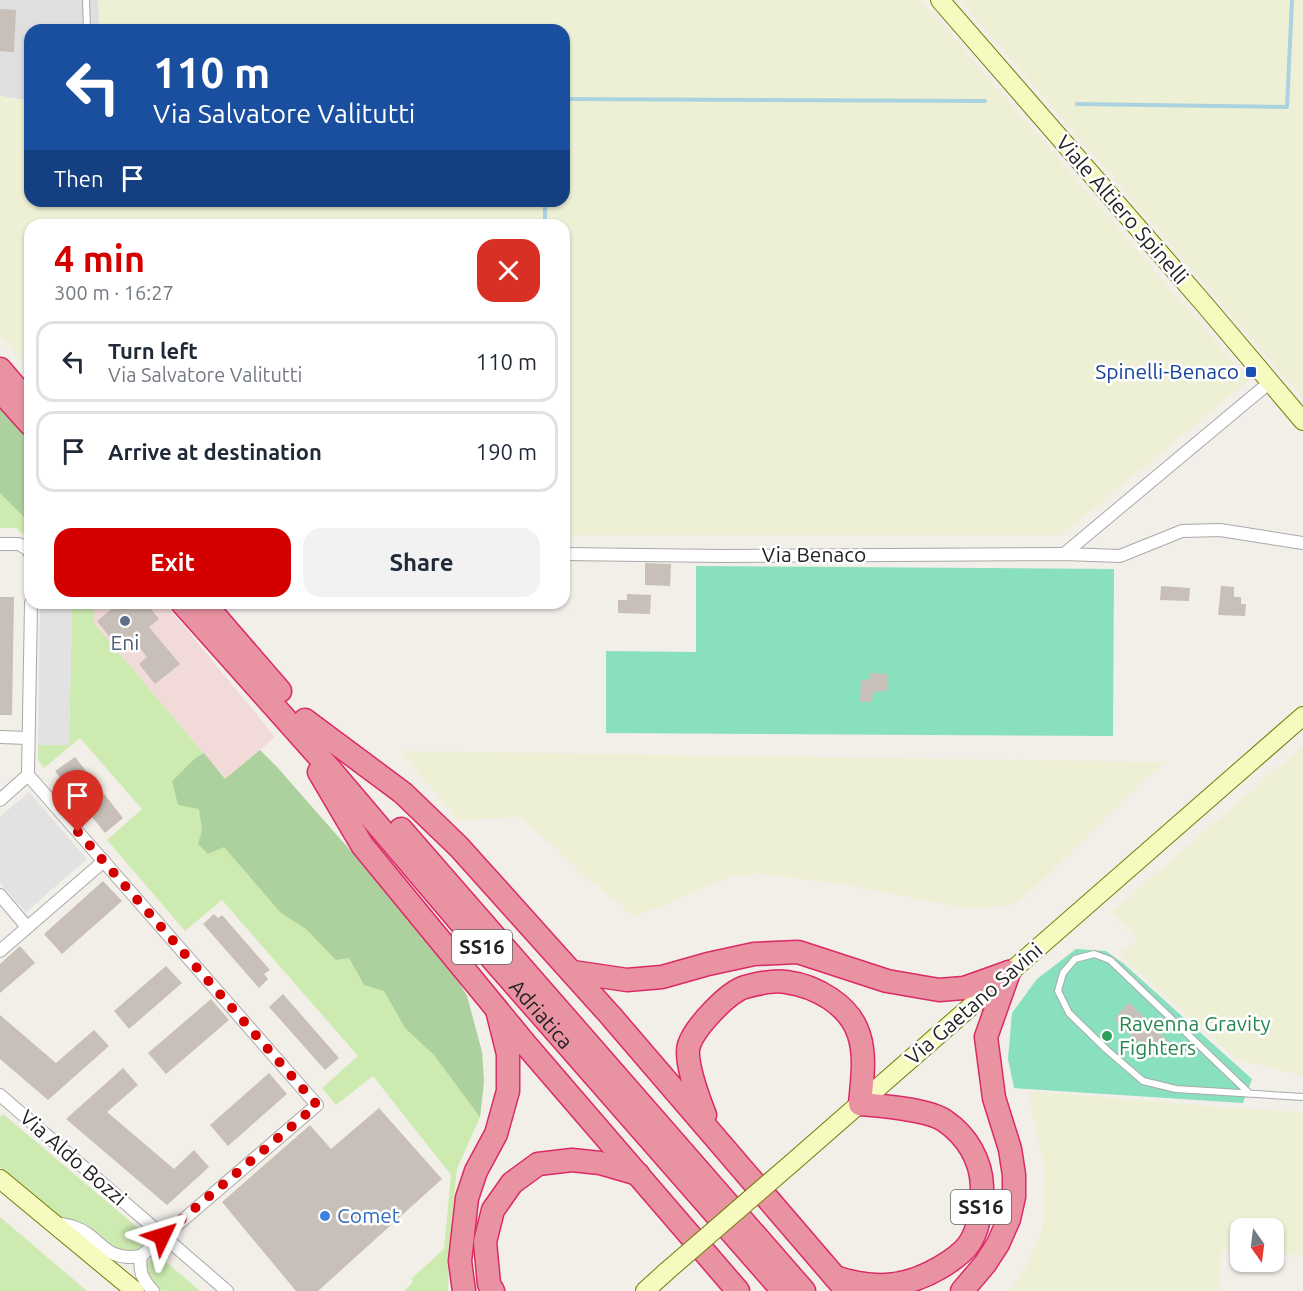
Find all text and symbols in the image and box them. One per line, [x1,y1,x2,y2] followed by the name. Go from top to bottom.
[54,48,132,126] icon: left
[153,49,270,96] text: 110 m
[153,98,415,128] text: Via Salvatore Valitutti
[1052,130,1194,289] street label: Viale Altiero Spinelli
[116,162,149,195] icon: arrive
[54,166,104,191] text: Then
[54,238,145,279] text: 4 min
[477,239,540,302] button: close
[54,281,174,304] text: 300 m · 16:27
[108,338,198,363] text: Turn left
[57,345,90,378] icon: left
[476,349,537,374] text: 110 m
[1095,359,1239,383] place label: Spinelli-Benaco
[108,363,302,386] text: Via Salvatore Valitutti
[1244,365,1258,379] marker: Spinelli-Benaco
[57,435,90,468] icon: arrive
[108,439,322,464] text: Arrive at destination
[476,439,537,464] text: 190 m
[54,528,291,597] button: Exit
[303,528,540,597] button: Share
[762,542,866,566] street label: Via Benaco
[118,614,132,628] marker: Eni
[111,630,139,654] place label: Eni
[52,770,103,832] pin
[61,779,94,812] icon: arrive
[452,930,512,964] road number: SS16
[900,937,1047,1069] street label: Via Gaetano Savini
[505,974,578,1053] street label: Adriatica
[1119,1011,1271,1059] place label: Ravenna Gravity Fighters
[1100,1029,1114,1043] marker: Ravenna Gravity Fighters
[16,1105,132,1210] street label: Via Aldo Bozzi
[951,1190,1011,1224] road number: SS16
[337,1203,400,1227] place label: Comet
[130,1204,194,1268] position arrow
[318,1209,332,1223] marker: Comet
[1230,1218,1284,1272] north arrow
[1230,1218,1284,1272] map controls

